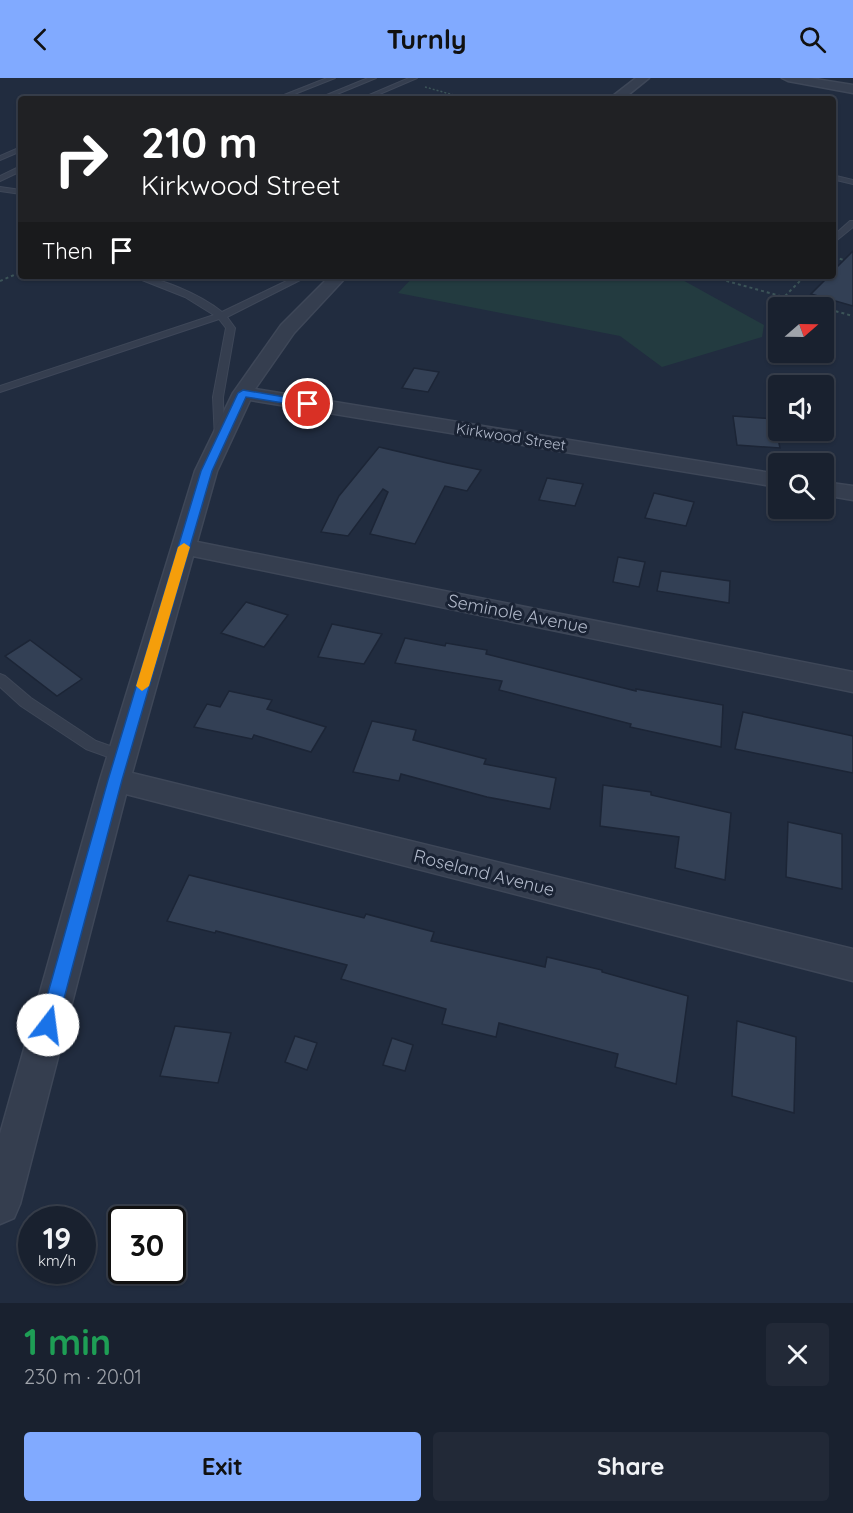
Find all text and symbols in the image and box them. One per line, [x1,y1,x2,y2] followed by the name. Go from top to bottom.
[386,22,467,56] text: Turnly
[24,23,57,56] icon: back
[796,23,829,56] icon: search
[141,116,258,169] text: 210 m
[42,120,120,198] icon: right
[141,168,340,202] text: Kirkwood Street
[105,234,138,267] icon: arrive
[42,237,93,265] text: Then
[768,297,834,363] north arrow
[768,297,834,519] map controls
[768,375,834,441] button: sound
[282,378,333,429] pin
[291,387,324,420] icon: arrive
[455,418,567,455] street label: Kirkwood Street
[768,453,834,519] button: search
[446,589,590,638] street label: Seminole Avenue
[411,844,557,901] street label: Roseland Avenue
[16,993,80,1057] position arrow
[108,1206,186,1284] speed limit sign: 30
[43,1219,71,1257] text: 19
[38,1251,76,1270] text: km/h
[24,1319,111,1364] text: 1 min
[766,1323,829,1386] button: close
[24,1364,142,1389] text: 230 m · 20:01
[24,1432,421,1501] button: Exit
[433,1432,829,1501] button: Share

